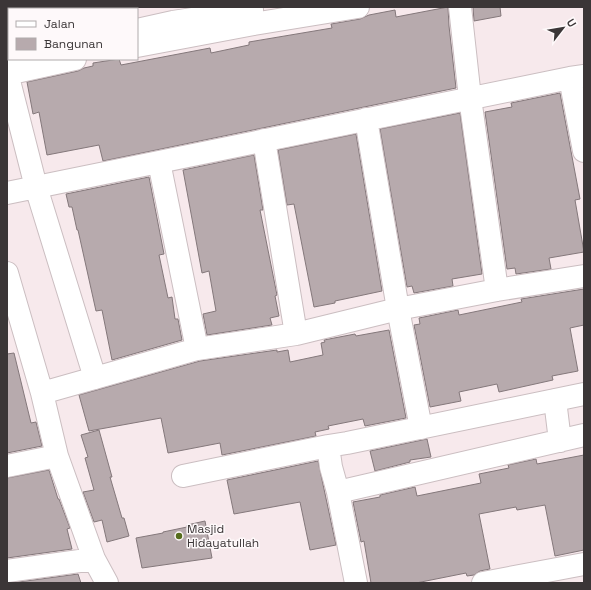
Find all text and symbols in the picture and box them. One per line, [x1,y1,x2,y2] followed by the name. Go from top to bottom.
[8,8,138,60] legend
[543,8,583,48] north arrow
[44,16,75,32] text: Jalan
[564,16,579,30] text: U
[44,36,103,52] text: Bangunan
[187,521,259,551] place label: Masjid Hidayatullah
[174,531,184,541] marker: Masjid Hidayatullah

